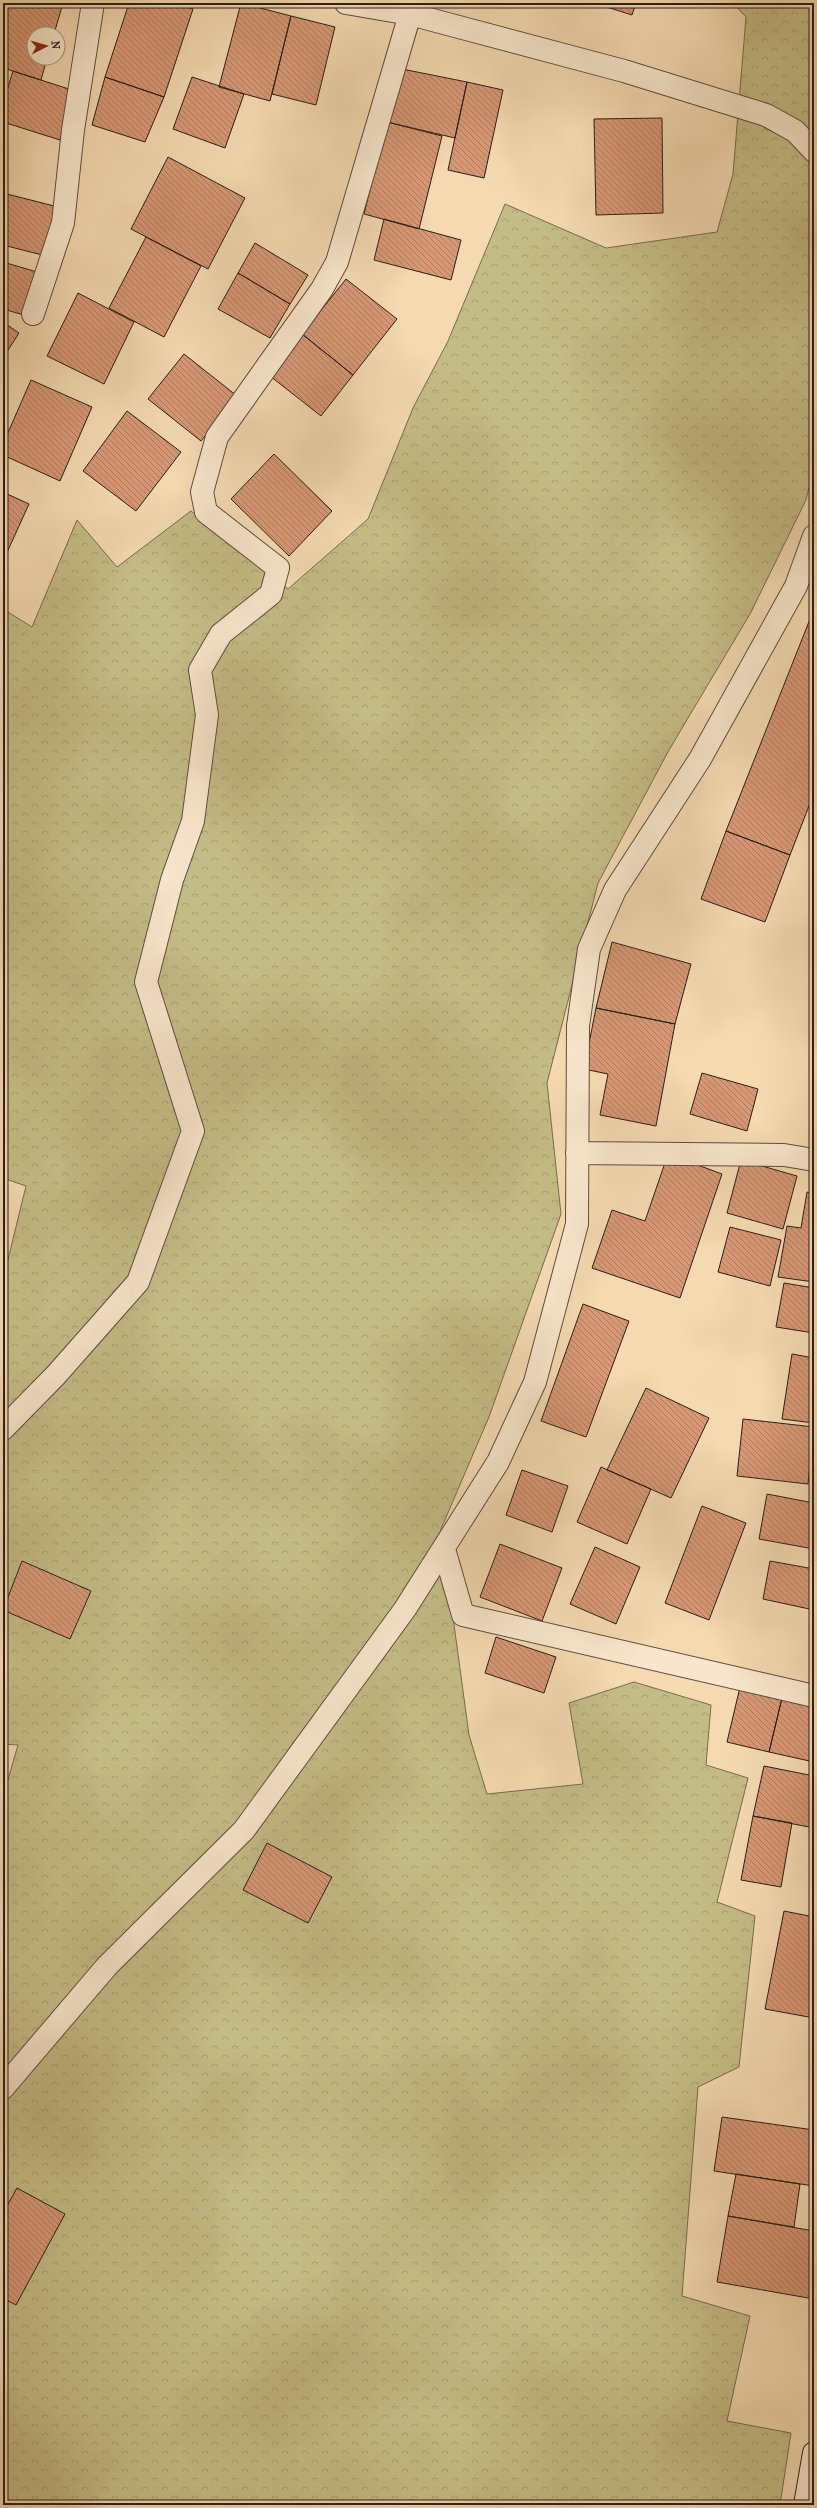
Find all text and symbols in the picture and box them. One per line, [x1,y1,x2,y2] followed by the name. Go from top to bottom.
[26,26,66,66] north arrow
[49,40,62,50] text: N

